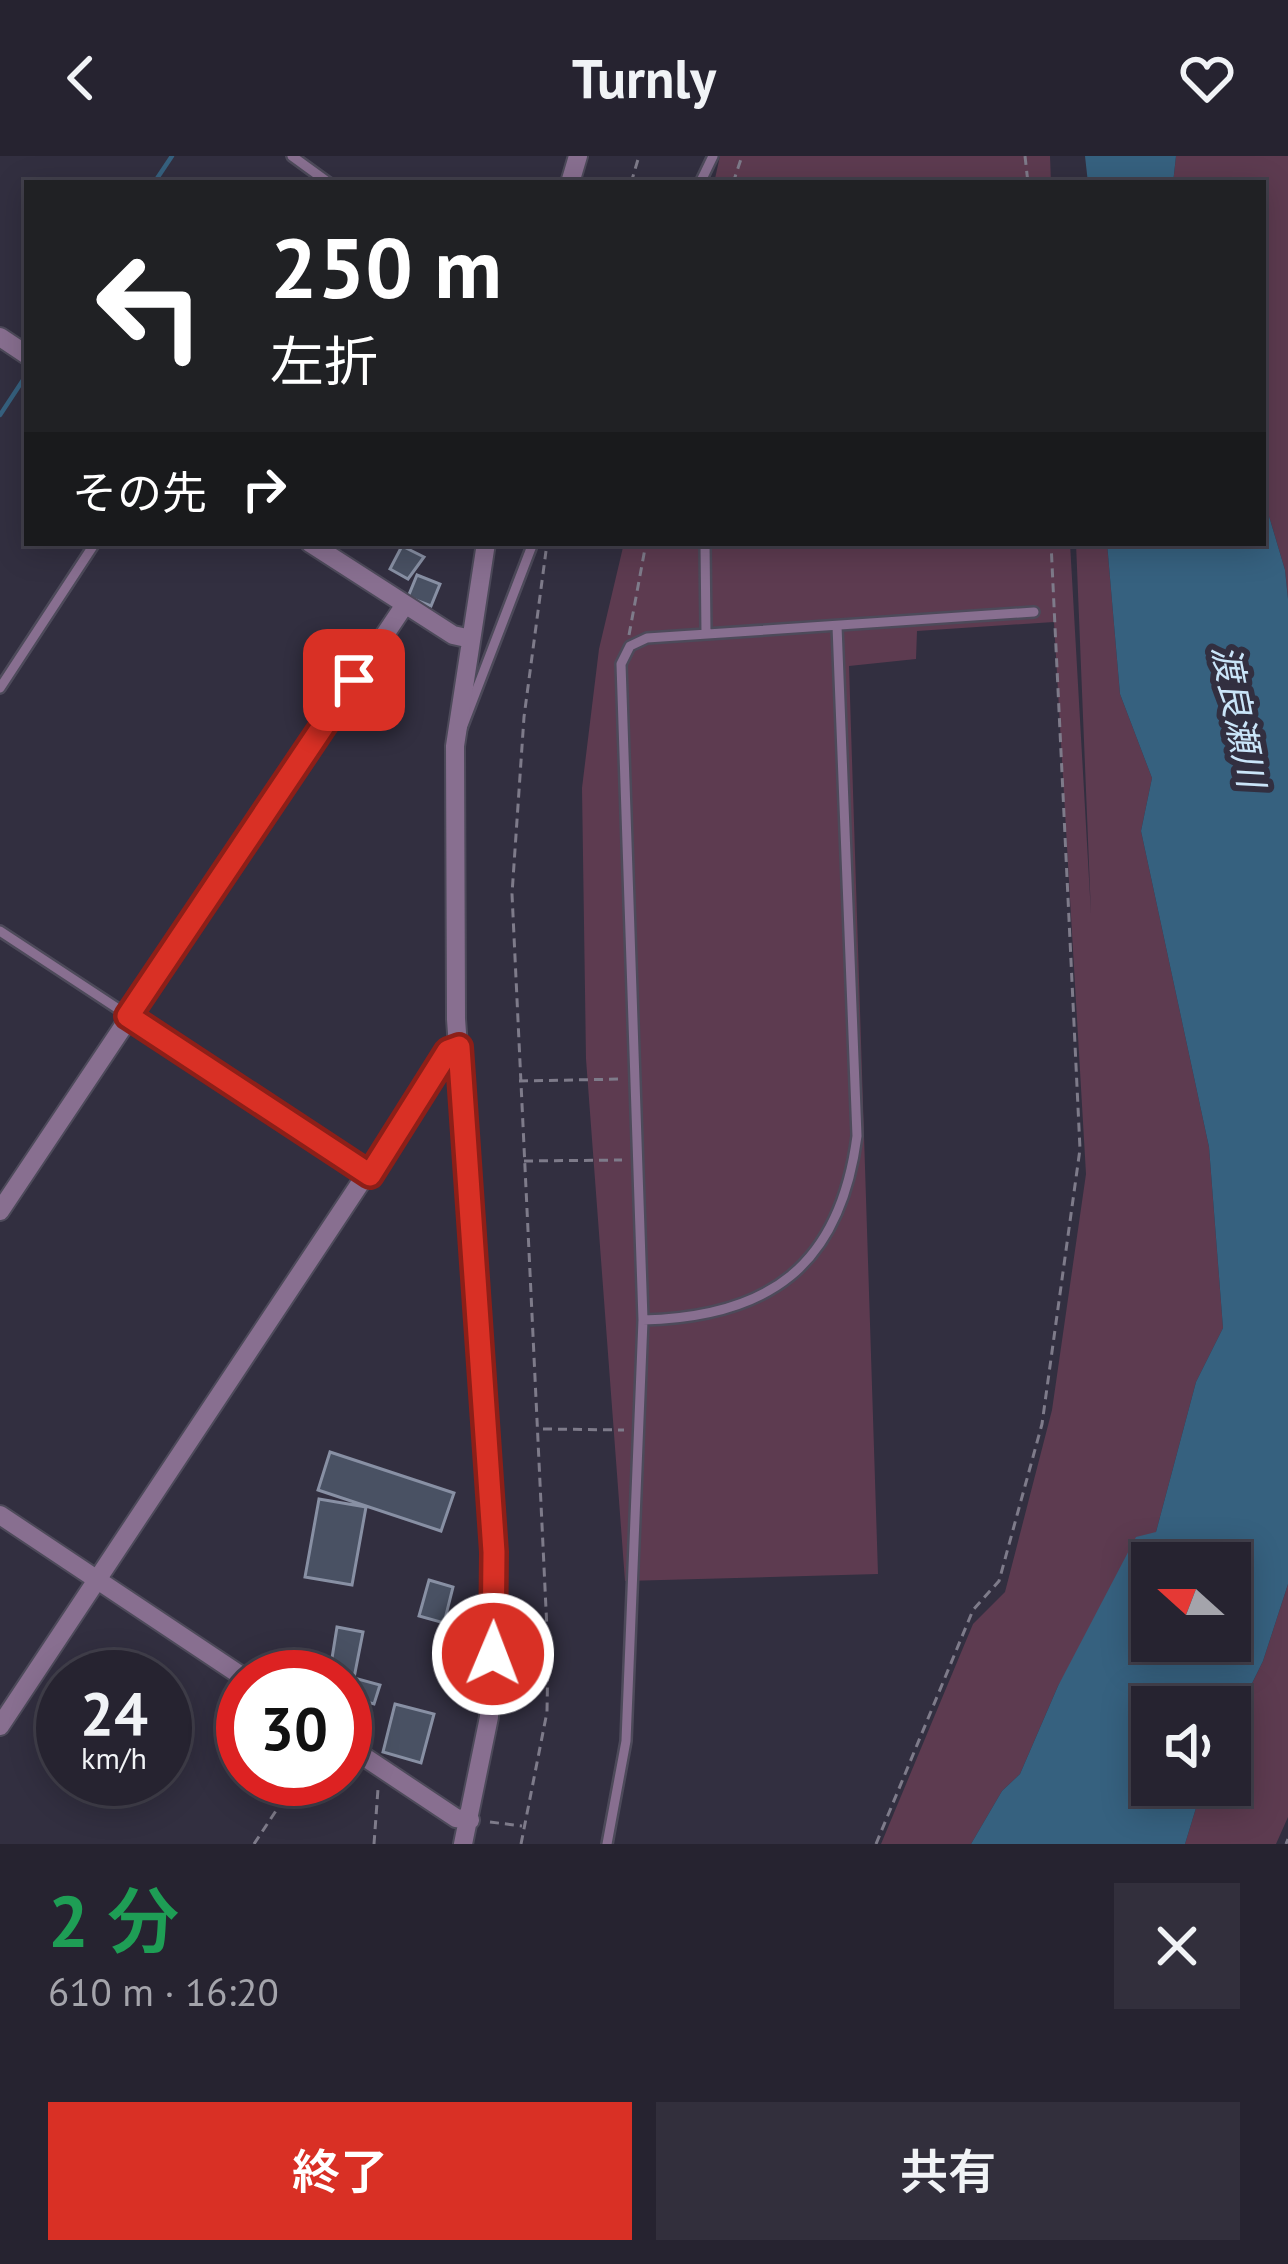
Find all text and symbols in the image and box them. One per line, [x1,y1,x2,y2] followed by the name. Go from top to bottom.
[572,43,716,113] text: Turnly
[48,45,114,111] icon: back
[1174,45,1240,111] icon: heart
[270,212,502,321] text: 250 m
[72,228,228,384] icon: left
[270,326,378,396] text: 左折
[231,456,297,522] icon: right
[72,463,207,521] text: その先
[303,629,405,731] pin
[1203,641,1277,795] water label: 渡良瀬川
[321,647,387,713] icon: arrive
[1131,1542,1251,1662] north arrow
[1131,1542,1251,1806] map controls
[430,1591,556,1717] position arrow
[216,1650,372,1806] speed limit sign: 30
[80,1674,148,1752] text: 24
[1131,1686,1251,1806] button: sound
[81,1738,147,1777] text: km/h
[48,1874,179,1967] text: 2 分
[1114,1883,1240,2009] button: close
[48,1966,279,2017] text: 610 m · 16:20
[48,2102,632,2240] button: 終了
[656,2102,1240,2240] button: 共有

